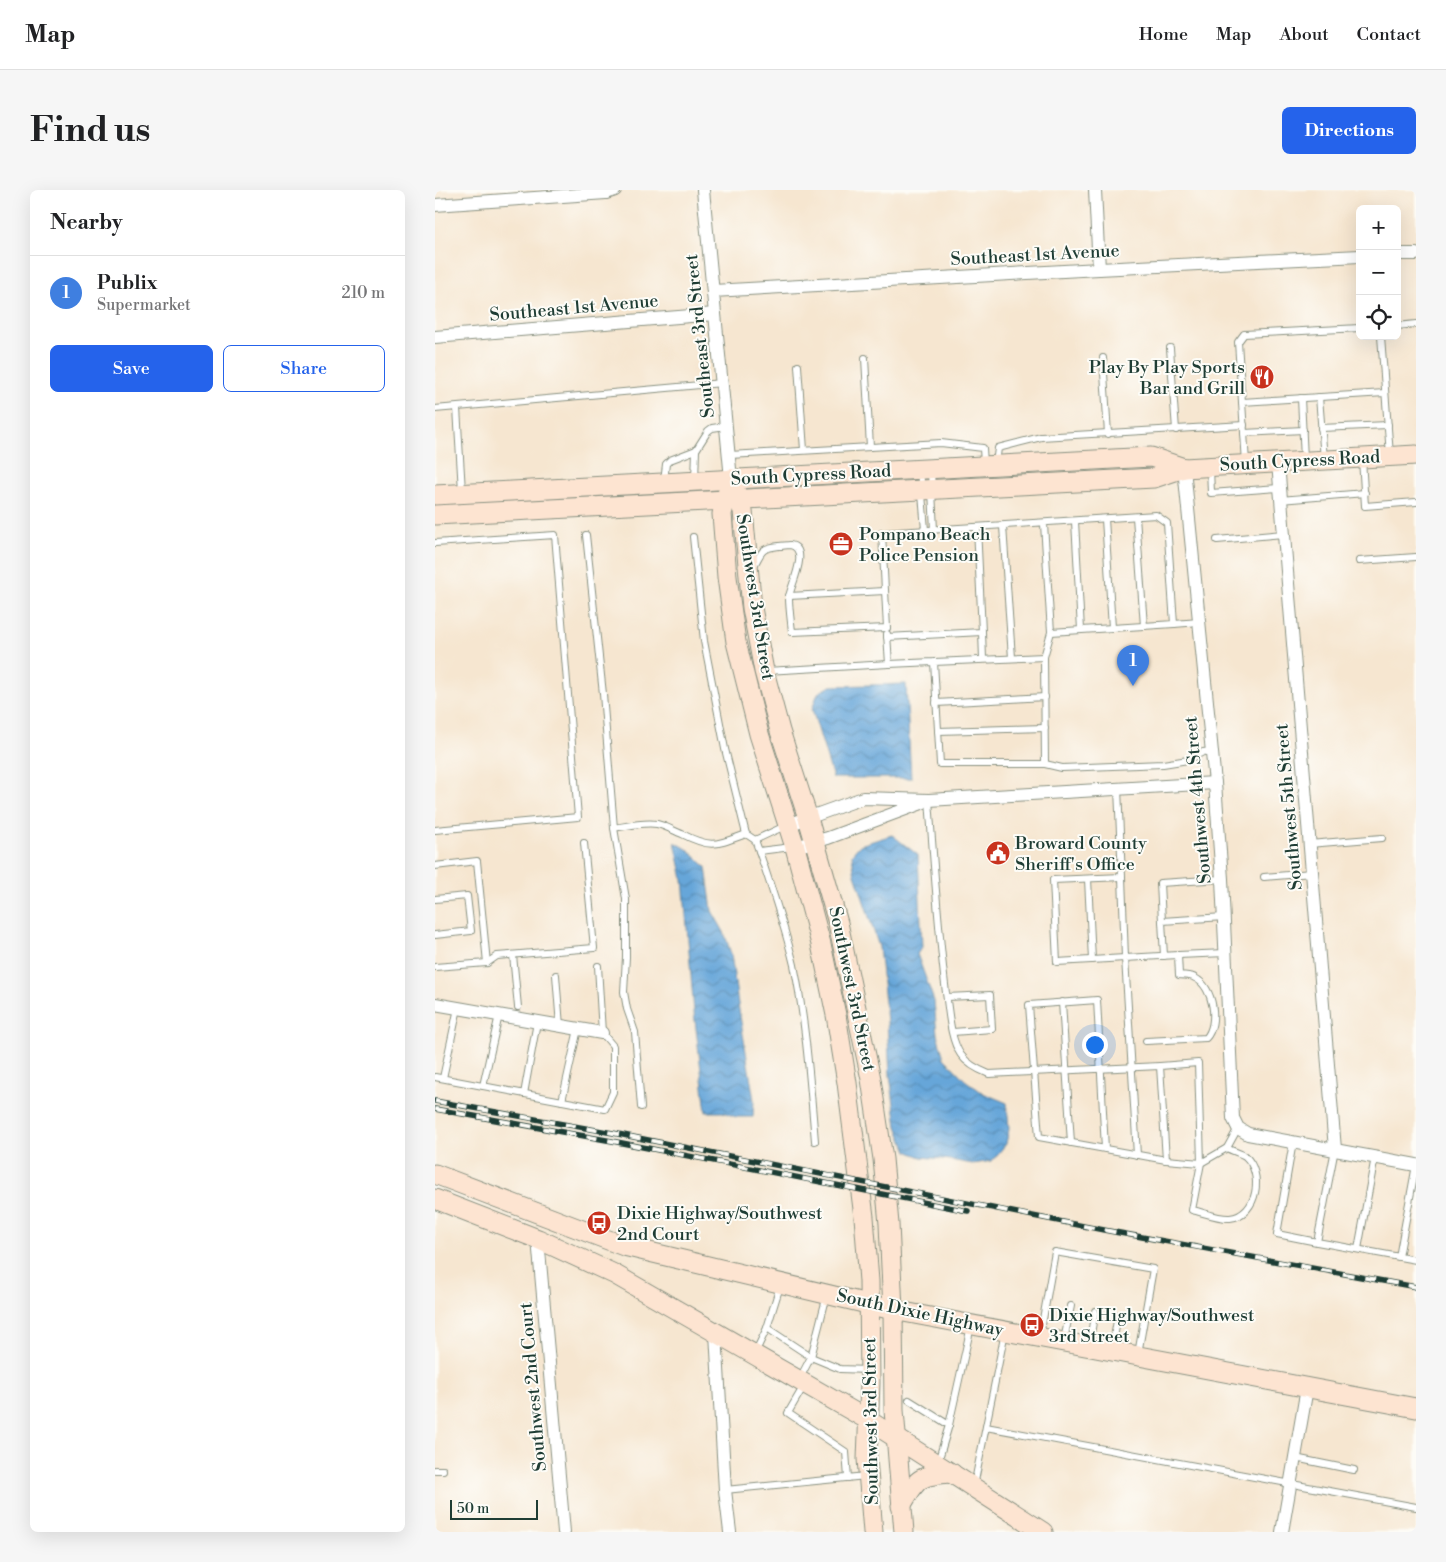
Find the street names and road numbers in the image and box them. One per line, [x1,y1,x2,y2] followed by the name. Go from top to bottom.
[950,239,1120,271] street label: Southeast 1st Avenue
[680,252,720,419] street label: Southeast 3rd Street
[489,289,659,327] street label: Southeast 1st Avenue
[1219,445,1382,477] street label: South Cypress Road
[730,459,893,491] street label: South Cypress Road
[731,512,780,682] street label: Southwest 3rd Street
[1179,715,1217,885] street label: Southwest 4th Street
[1270,722,1308,891] street label: Southwest 5th Street
[823,905,881,1074] street label: Southwest 3rd Street
[834,1284,1006,1342] street label: South Dixie Highway
[514,1301,552,1473] street label: Southwest 2nd Court
[858,1336,884,1505] street label: Southwest 3rd Street

